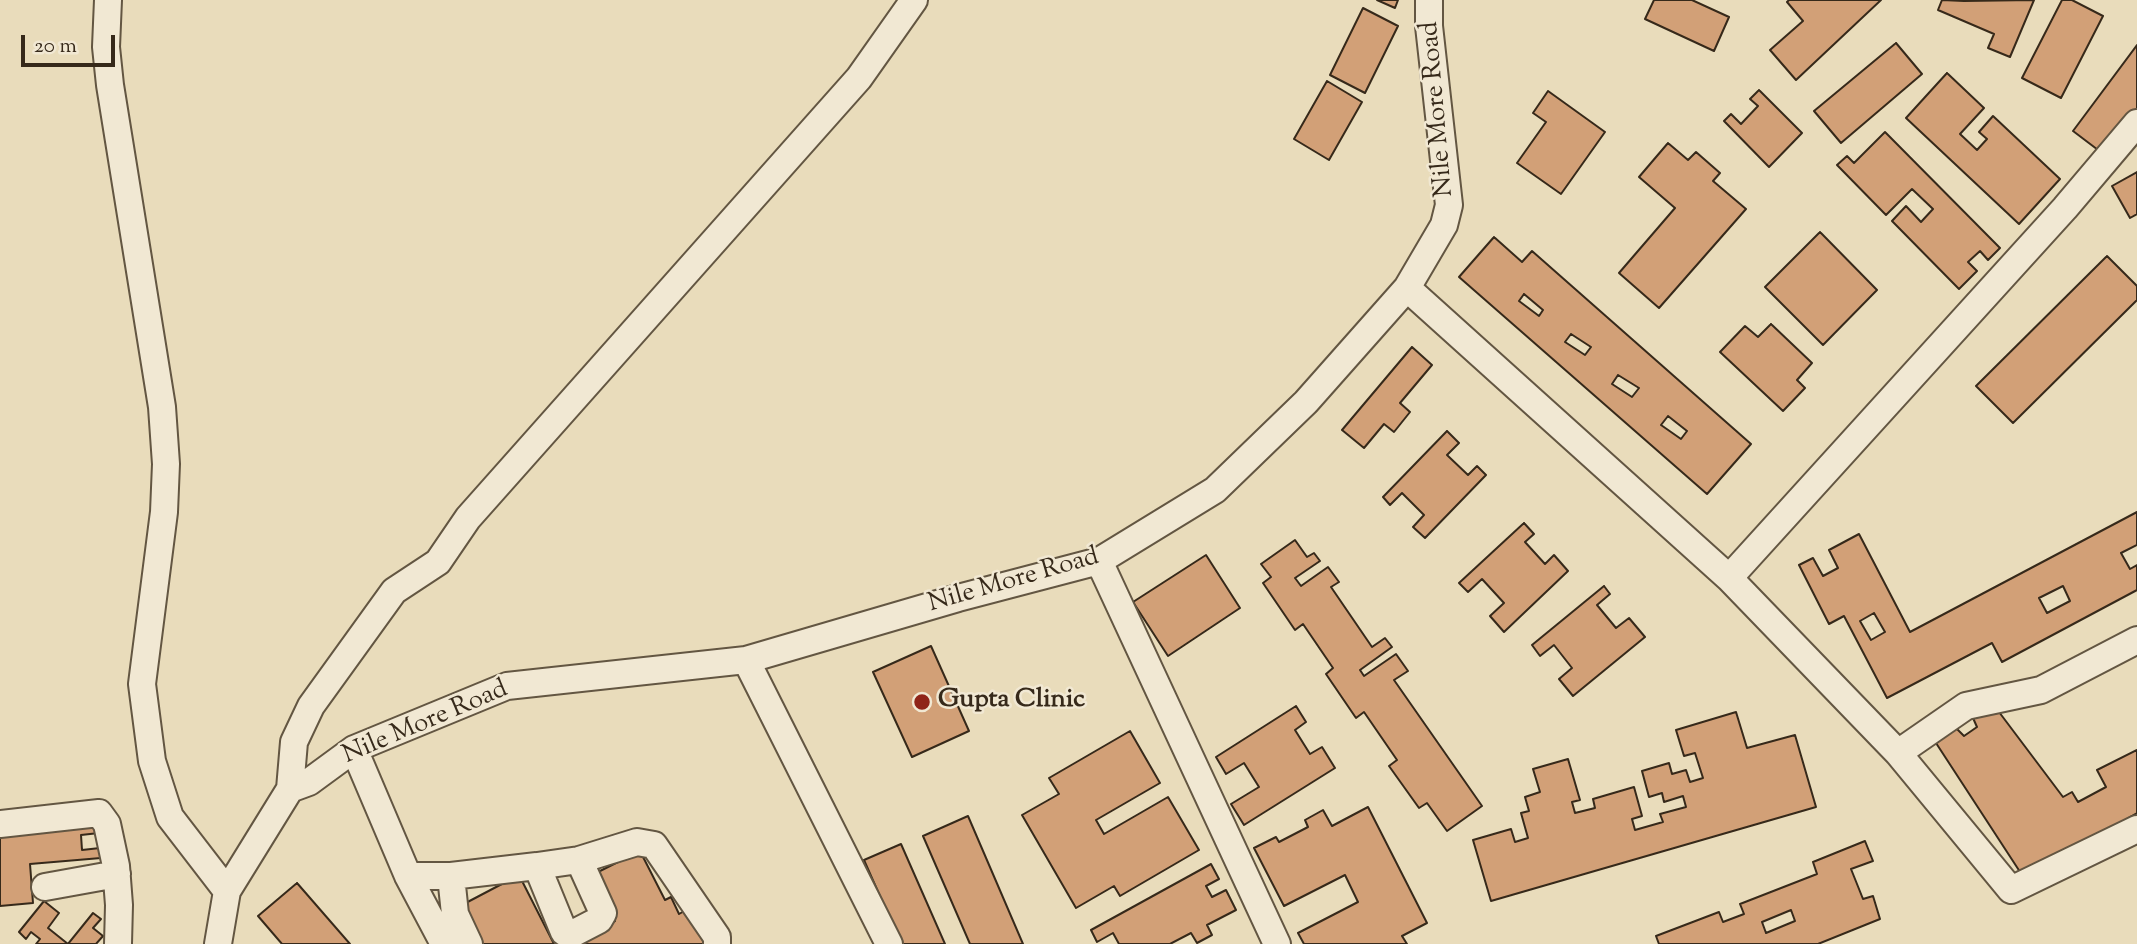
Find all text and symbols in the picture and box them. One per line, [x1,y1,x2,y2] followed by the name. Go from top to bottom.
[1416,20,1462,198] street label: Nile More Road
[24,21,119,65] scale bar
[34,32,77,62] text: 20 m
[925,543,1103,621] street label: Nile More Road
[339,675,513,773] street label: Nile More Road
[938,686,1085,718] place label: Gupta Clinic
[912,692,932,712] marker: Gupta Clinic

